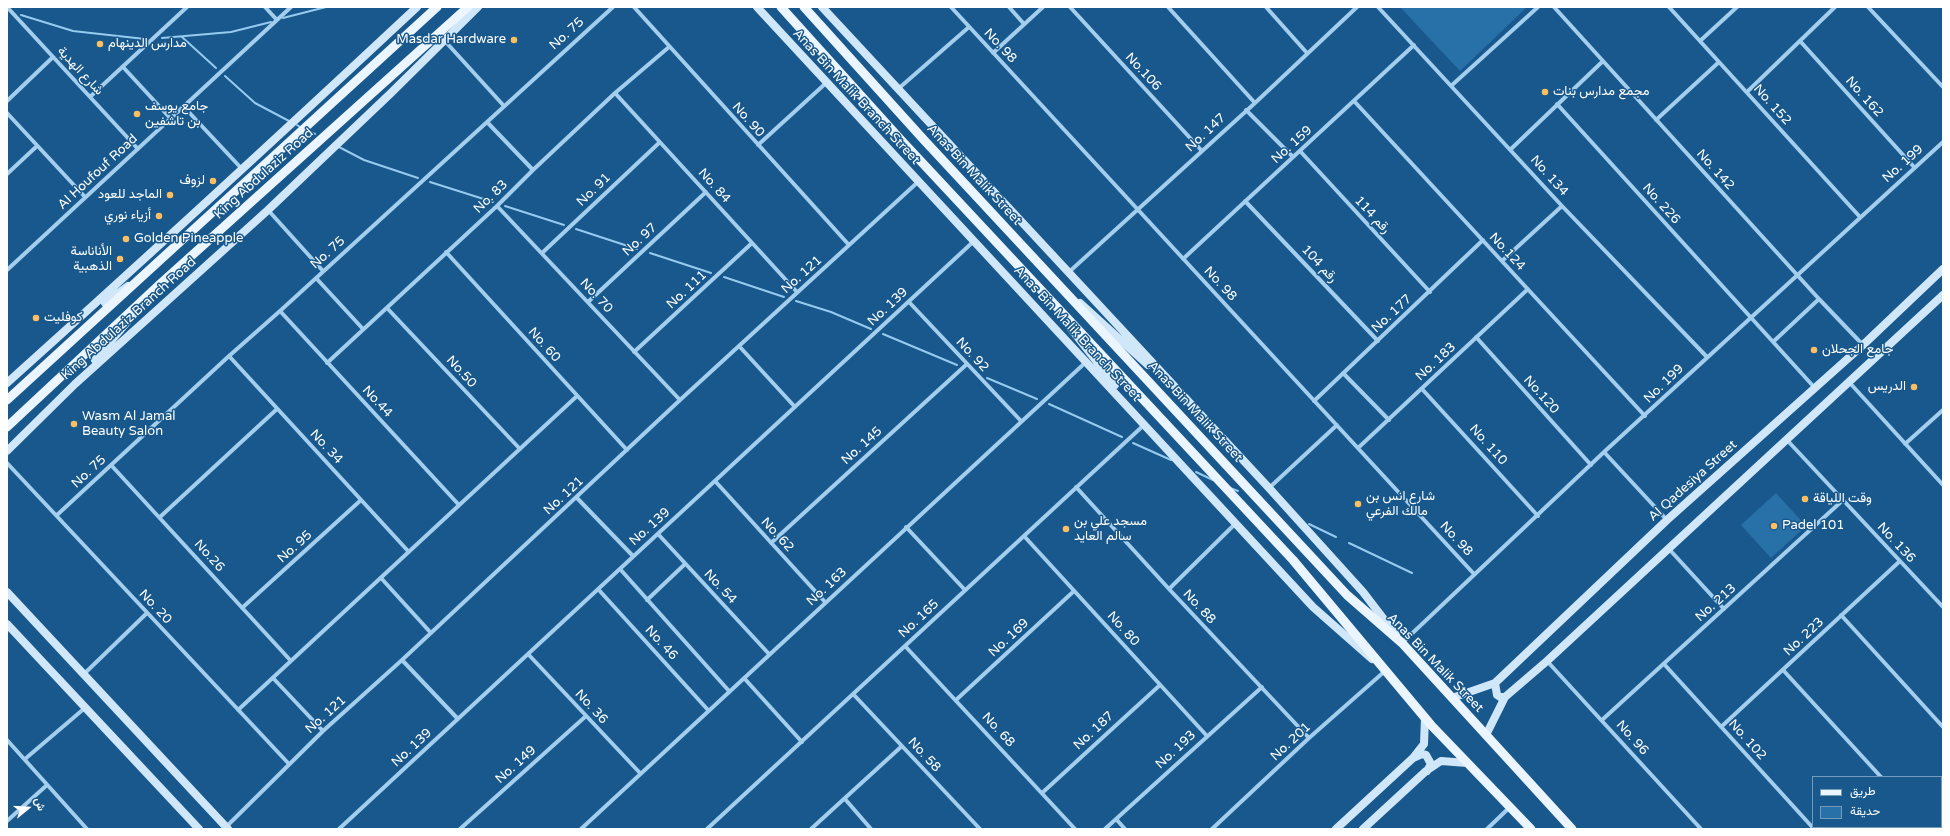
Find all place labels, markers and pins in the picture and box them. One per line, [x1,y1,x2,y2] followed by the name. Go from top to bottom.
[396,32,506,48] place label: Masdar Hardware
[509,35,519,45] marker: Masdar Hardware
[108,36,187,52] place label: مدارس الدينهام
[95,39,105,49] marker: مدارس الدينهام
[1553,84,1649,100] place label: مجمع مدارس بنات
[1540,87,1550,97] marker: مجمع مدارس بنات
[145,99,208,130] place label: جامع يوسف بن تاشفين
[132,109,142,119] marker: جامع يوسف بن تاشفين
[179,173,205,189] place label: لزوف
[208,176,218,186] marker: لزوف
[98,187,162,203] place label: الماجد للعود
[165,190,175,200] marker: الماجد للعود
[104,208,151,224] place label: أزياء نوري
[154,211,164,221] marker: أزياء نوري
[134,231,243,247] place label: Golden Pineapple
[121,234,131,244] marker: Golden Pineapple
[70,244,112,275] place label: الأناناسة الذهبية
[115,254,125,264] marker: الأناناسة الذهبية
[44,310,82,326] place label: كوفليت
[31,313,41,323] marker: كوفليت
[1822,342,1893,358] place label: جامع الجحلان
[1809,345,1819,355] marker: جامع الجحلان
[1868,379,1906,395] place label: الدريس
[1909,382,1919,392] marker: الدريس
[82,409,176,440] place label: Wasm Al Jamal Beauty Salon
[69,419,79,429] marker: Wasm Al Jamal Beauty Salon
[1366,489,1435,520] place label: شارع انس بن مالك الفرعي
[1813,491,1872,507] place label: وقت اللياقة
[1800,494,1810,504] marker: وقت اللياقة
[1353,499,1363,509] marker: شارع انس بن مالك الفرعي
[1074,514,1147,545] place label: مسجد علي بن سالم العايد
[1782,518,1844,534] place label: Padel 101
[1769,521,1779,531] marker: Padel 101
[1061,524,1071,534] marker: مسجد علي بن سالم العايد

